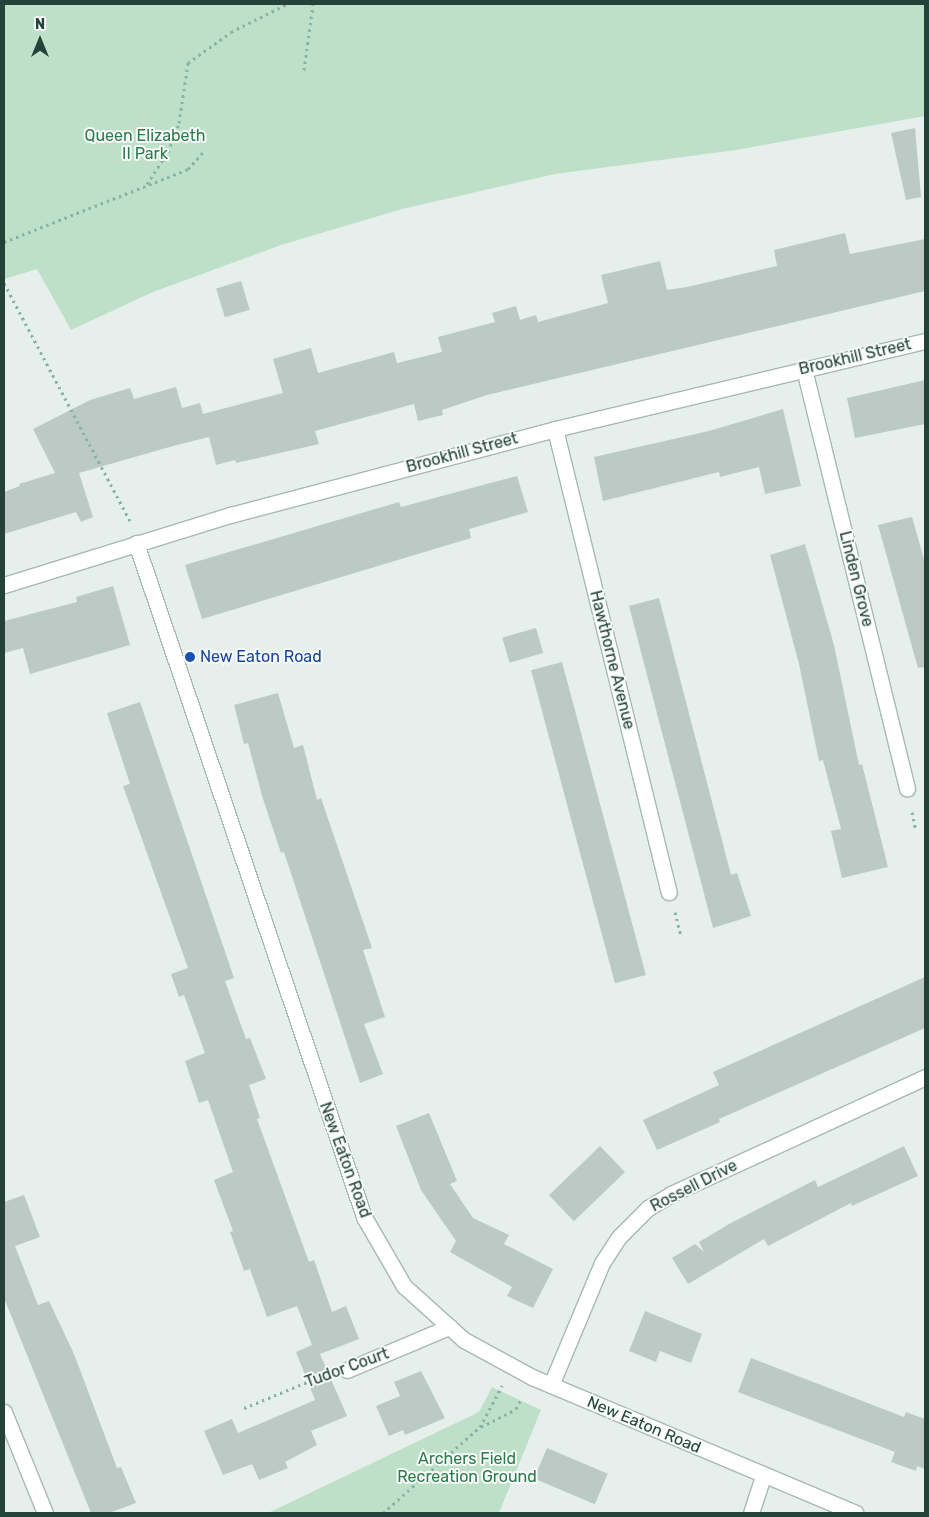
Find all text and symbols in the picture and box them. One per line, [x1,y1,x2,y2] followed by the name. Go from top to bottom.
[15,15,65,65] north arrow
[35,16,45,33] text: N
[85,126,205,164] park label: Queen Elizabeth II Park
[797,335,913,379] street label: Brookhill Street
[404,429,520,477] street label: Brookhill Street
[835,529,877,629] street label: Linden Grove
[585,588,639,732] street label: Hawthorne Avenue
[200,647,322,667] place label: New Eaton Road
[184,651,196,663] marker: New Eaton Road
[315,1099,375,1221] street label: New Eaton Road
[647,1156,741,1216] street label: Rossell Drive
[302,1344,392,1392] street label: Tudor Court
[584,1392,704,1458] street label: New Eaton Road
[397,1449,537,1487] park label: Archers Field Recreation Ground

